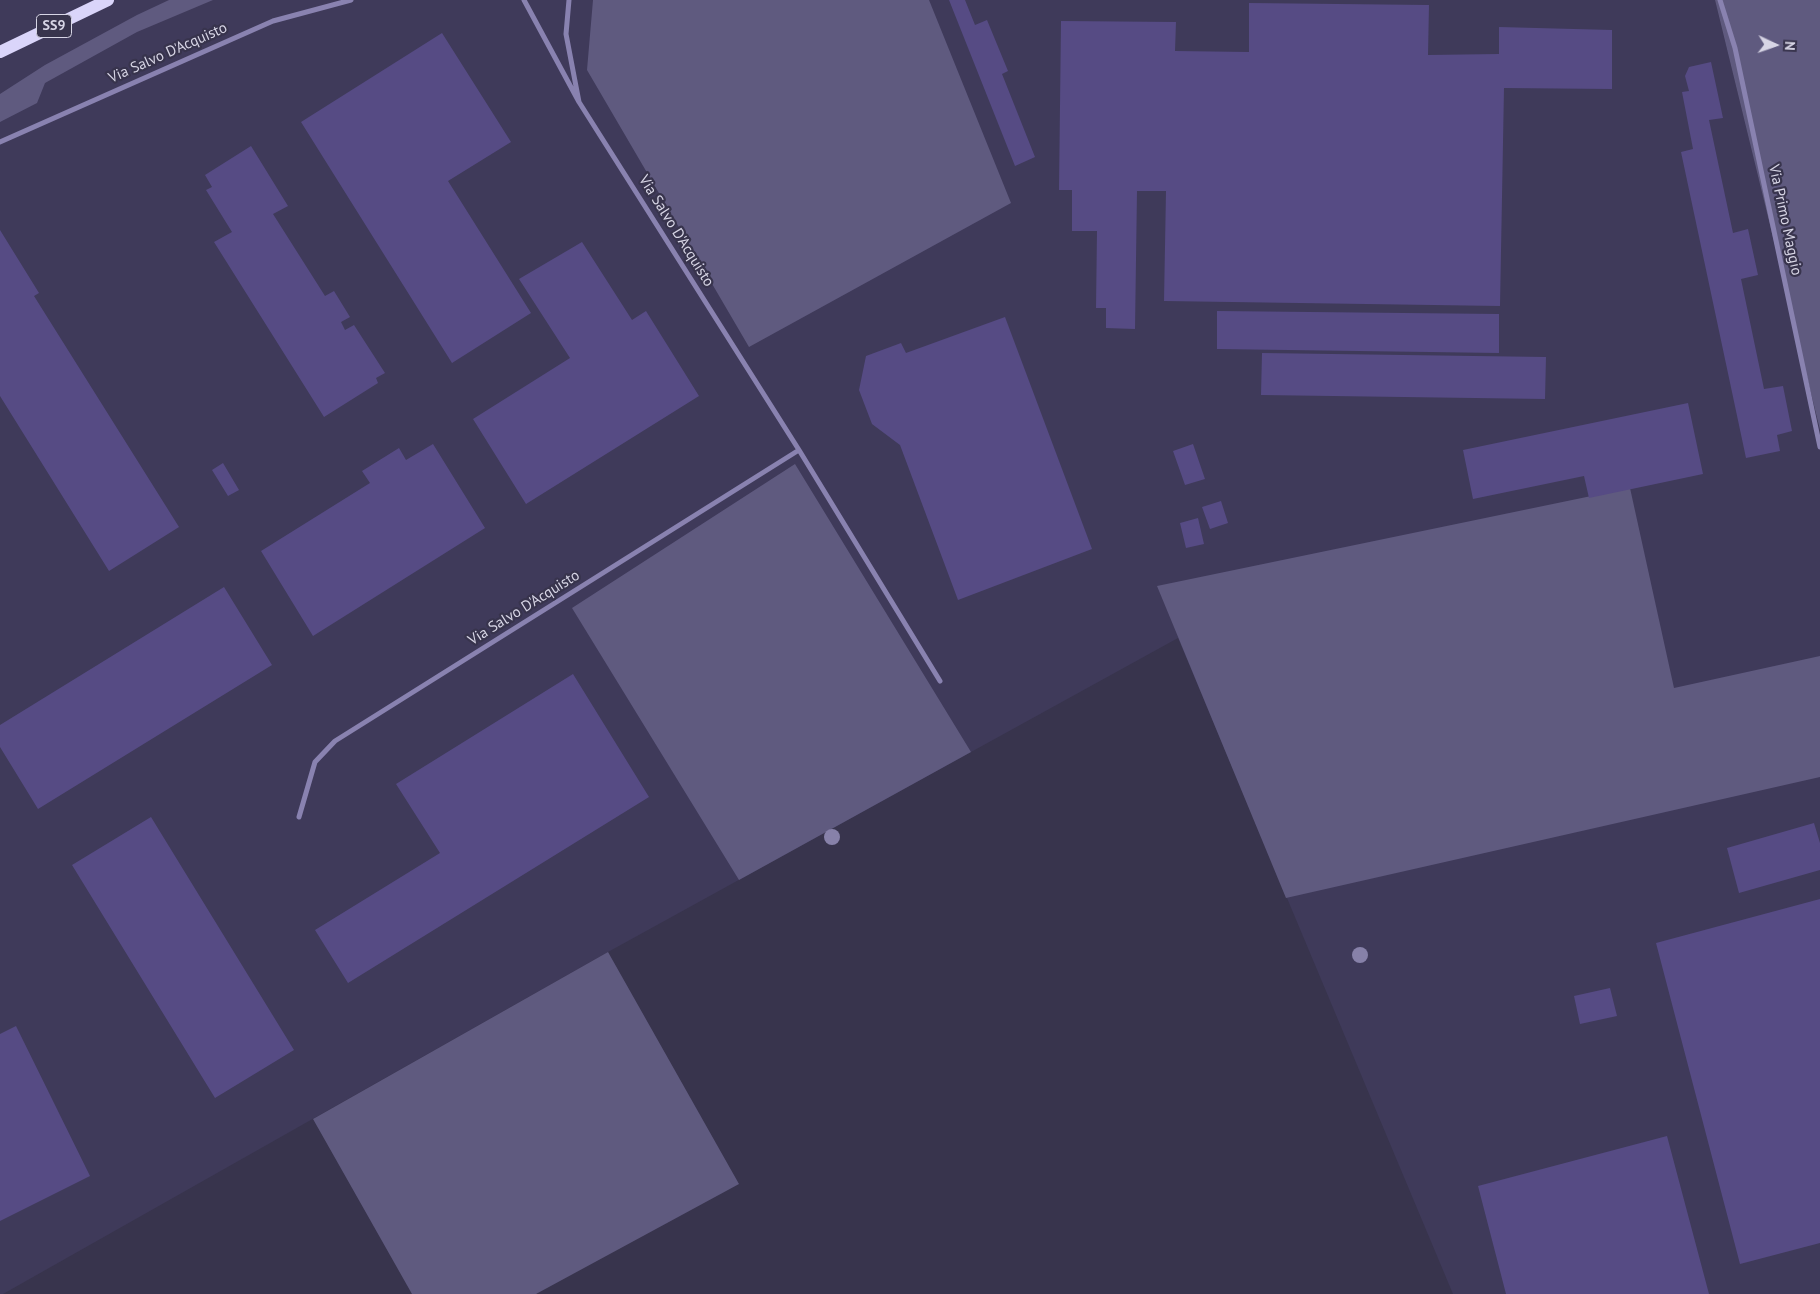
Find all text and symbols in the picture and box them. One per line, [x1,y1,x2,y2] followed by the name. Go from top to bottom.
[36,15,72,38] road number: SS9
[106,19,230,87] street label: Via Salvo D'Acquisto
[1750,20,1800,70] north arrow
[1781,41,1799,51] text: N
[1764,163,1806,277] street label: Via Primo Maggio
[634,172,718,290] street label: Via Salvo D'Acquisto
[465,566,583,650] street label: Via Salvo D'Acquisto

